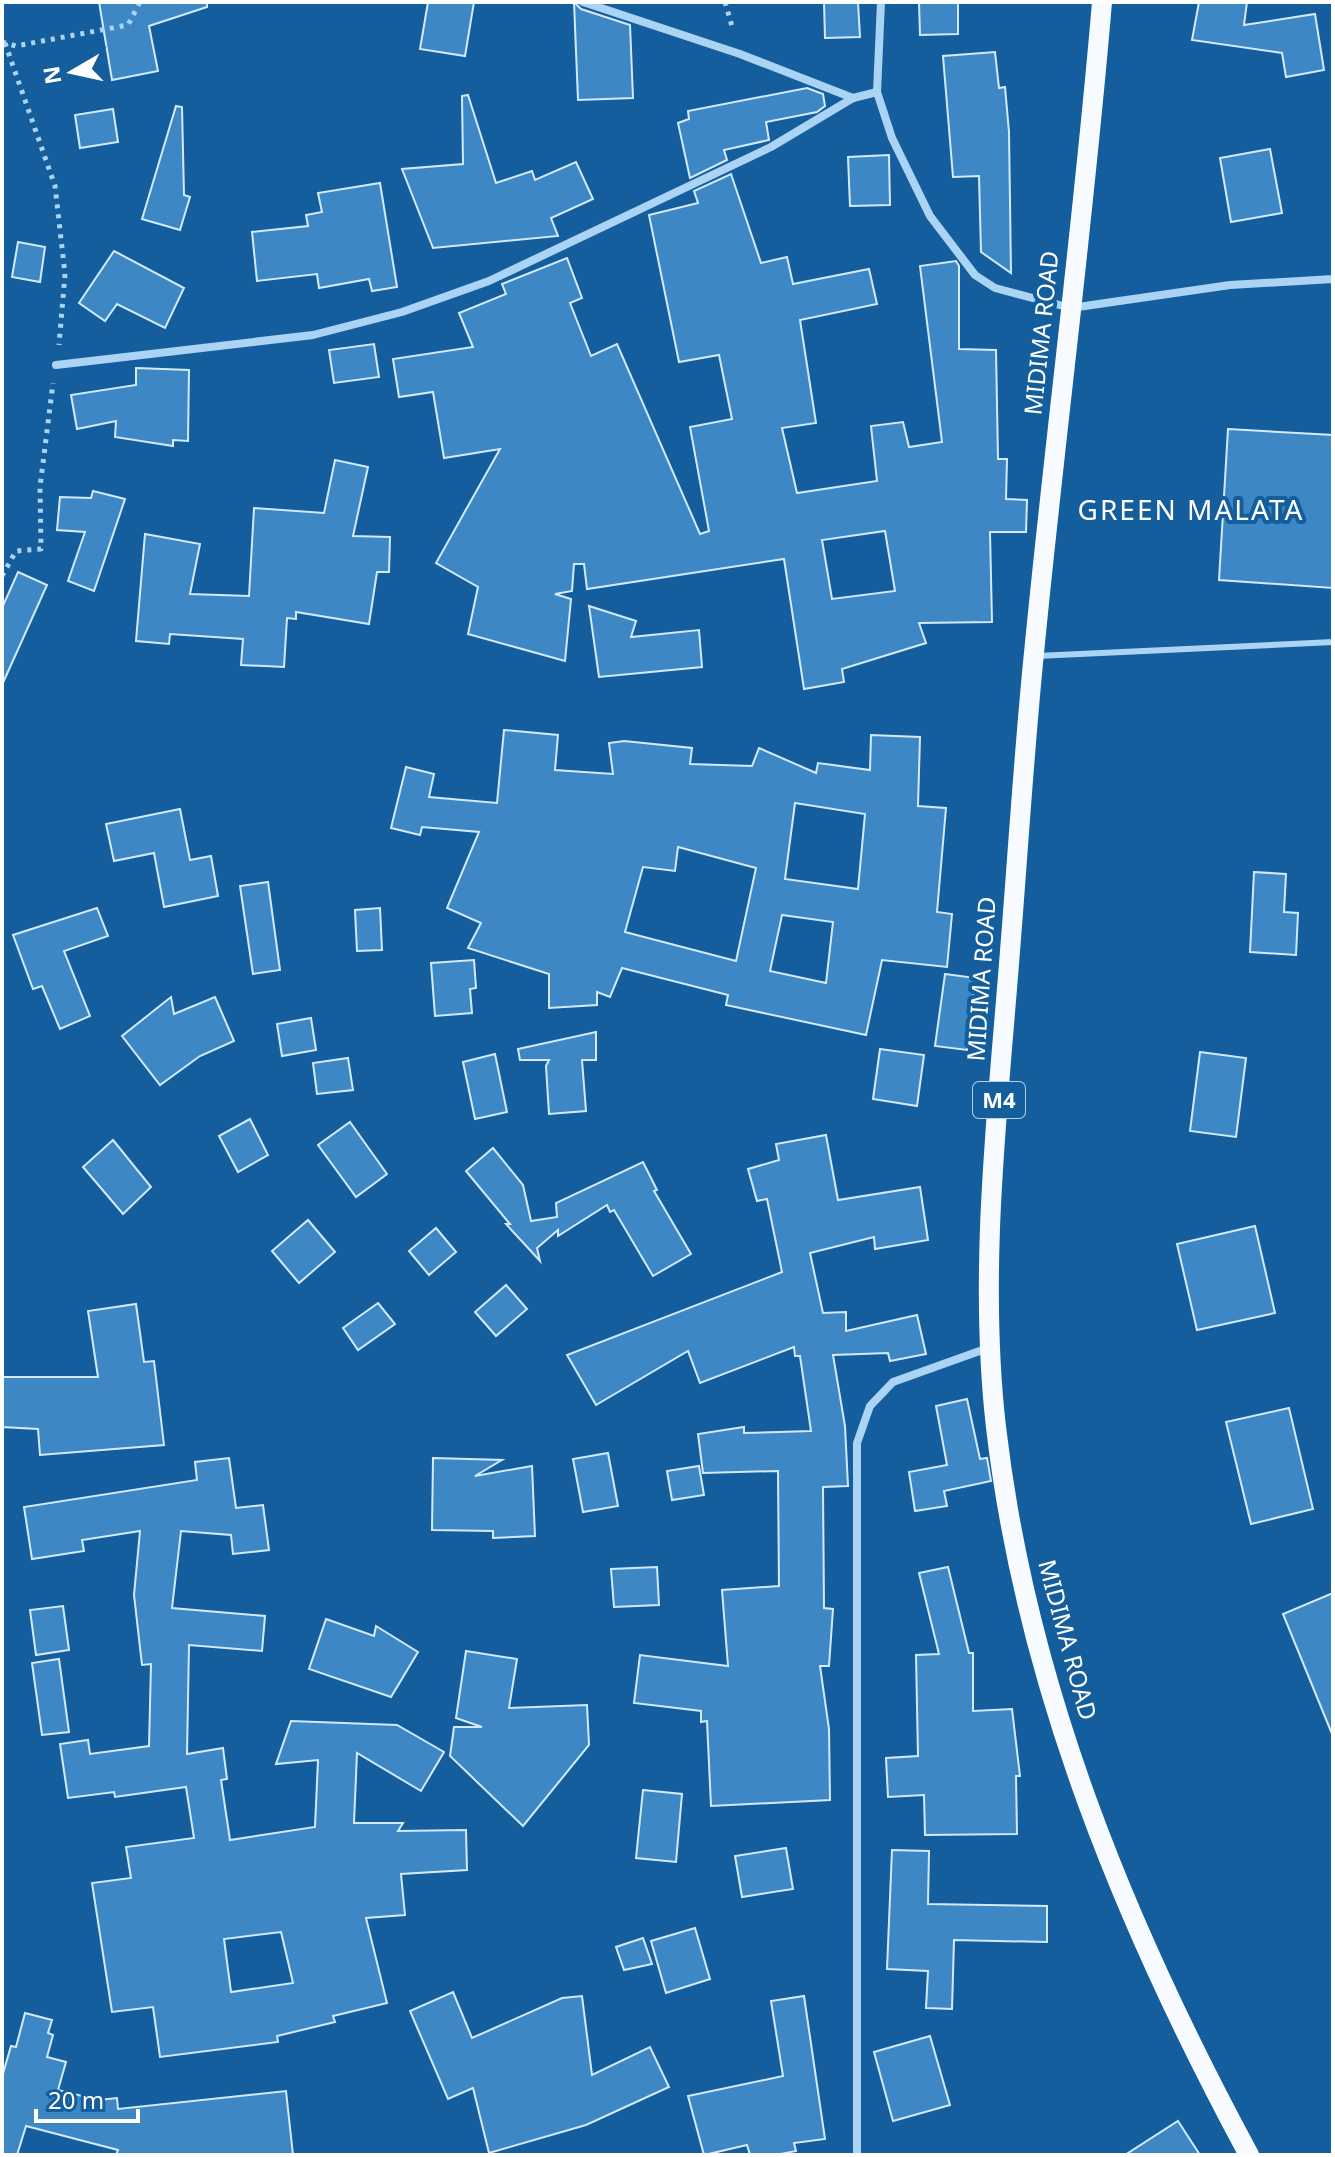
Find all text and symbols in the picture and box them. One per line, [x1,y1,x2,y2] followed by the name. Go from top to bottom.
[32,32,112,112] north arrow
[35,64,67,86] text: N
[1015,249,1066,417] street label: MIDIMA ROAD
[1078,490,1304,528] district label: GREEN MALATA
[958,895,1003,1062] street label: MIDIMA ROAD
[973,1082,1025,1118] road number: M4
[1031,1556,1106,1724] street label: MIDIMA ROAD
[36,2073,138,2123] scale bar
[48,2083,104,2116] text: 20 m

